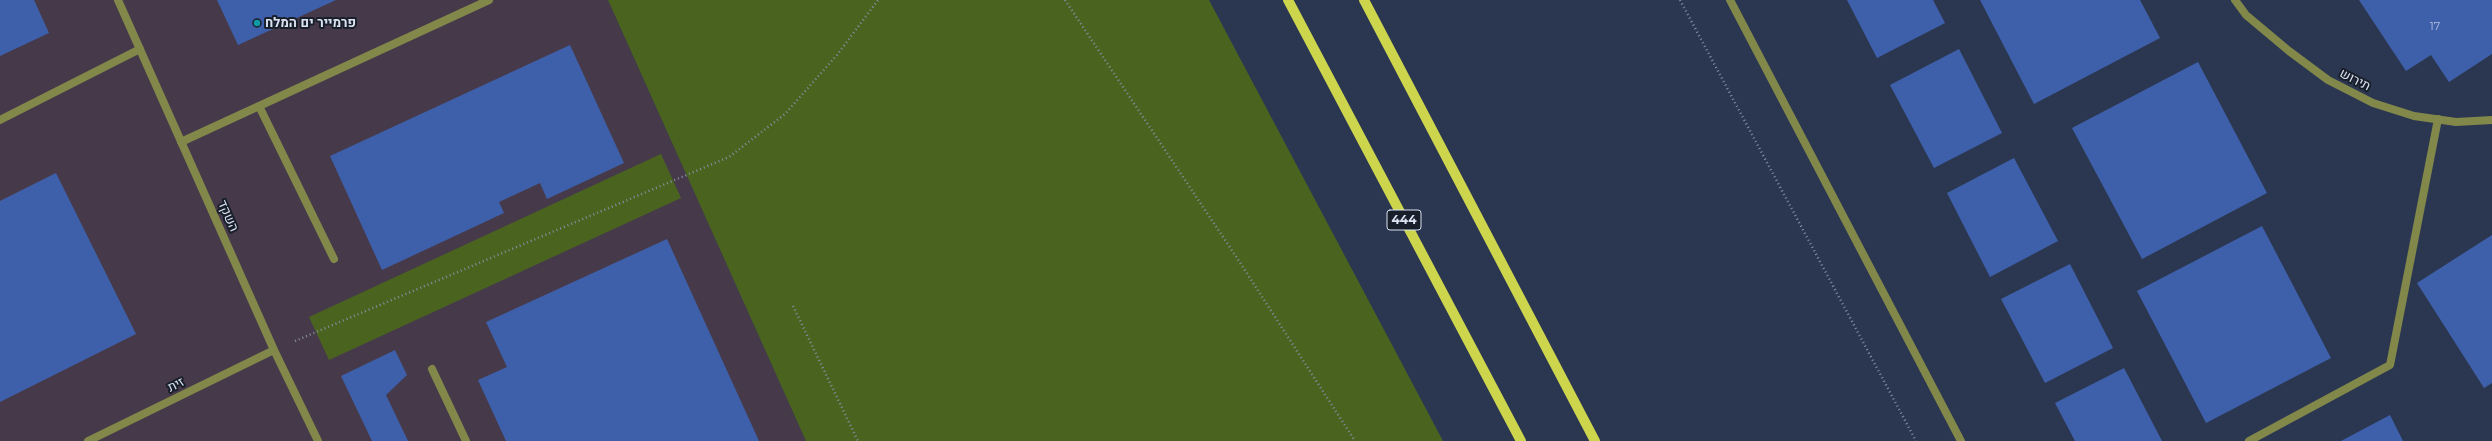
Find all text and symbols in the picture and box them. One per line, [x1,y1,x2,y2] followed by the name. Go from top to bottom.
[265,15,356,31] place label: פרמייר ים המלח
[252,18,262,28] marker: פרמייר ים המלח
[2430,20,2440,34] house number: 17
[2337,66,2373,94] street label: תירוש
[214,198,242,234] street label: השקד
[1387,210,1421,230] road number: 444
[165,374,187,396] street label: זית

